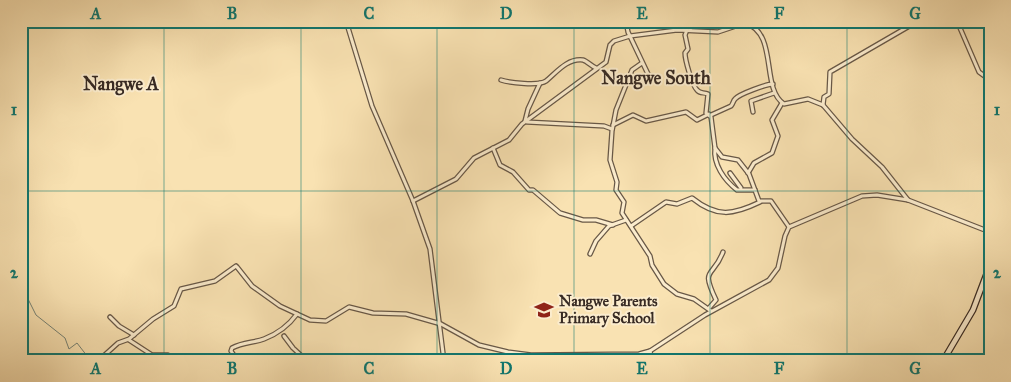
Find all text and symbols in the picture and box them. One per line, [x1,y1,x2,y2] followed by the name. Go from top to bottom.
[90,4,102,23] text: A
[227,4,237,23] text: B
[364,4,375,23] text: C
[500,4,513,23] text: D
[636,4,648,23] text: E
[774,4,785,23] text: F
[909,4,921,23] text: G
[601,67,712,90] district label: Nangwe South
[83,73,160,96] district label: Nangwe A
[11,100,18,119] text: 1
[994,100,1001,119] text: 1
[10,263,19,282] text: 2
[993,263,1002,282] text: 2
[559,292,658,328] place label: Nangwe Parents Primary School
[533,299,555,321] school or university icon: Nangwe Parents Primary School
[90,359,102,378] text: A
[227,359,237,378] text: B
[364,359,375,378] text: C
[500,359,513,378] text: D
[636,359,648,378] text: E
[774,359,785,378] text: F
[909,359,921,378] text: G

